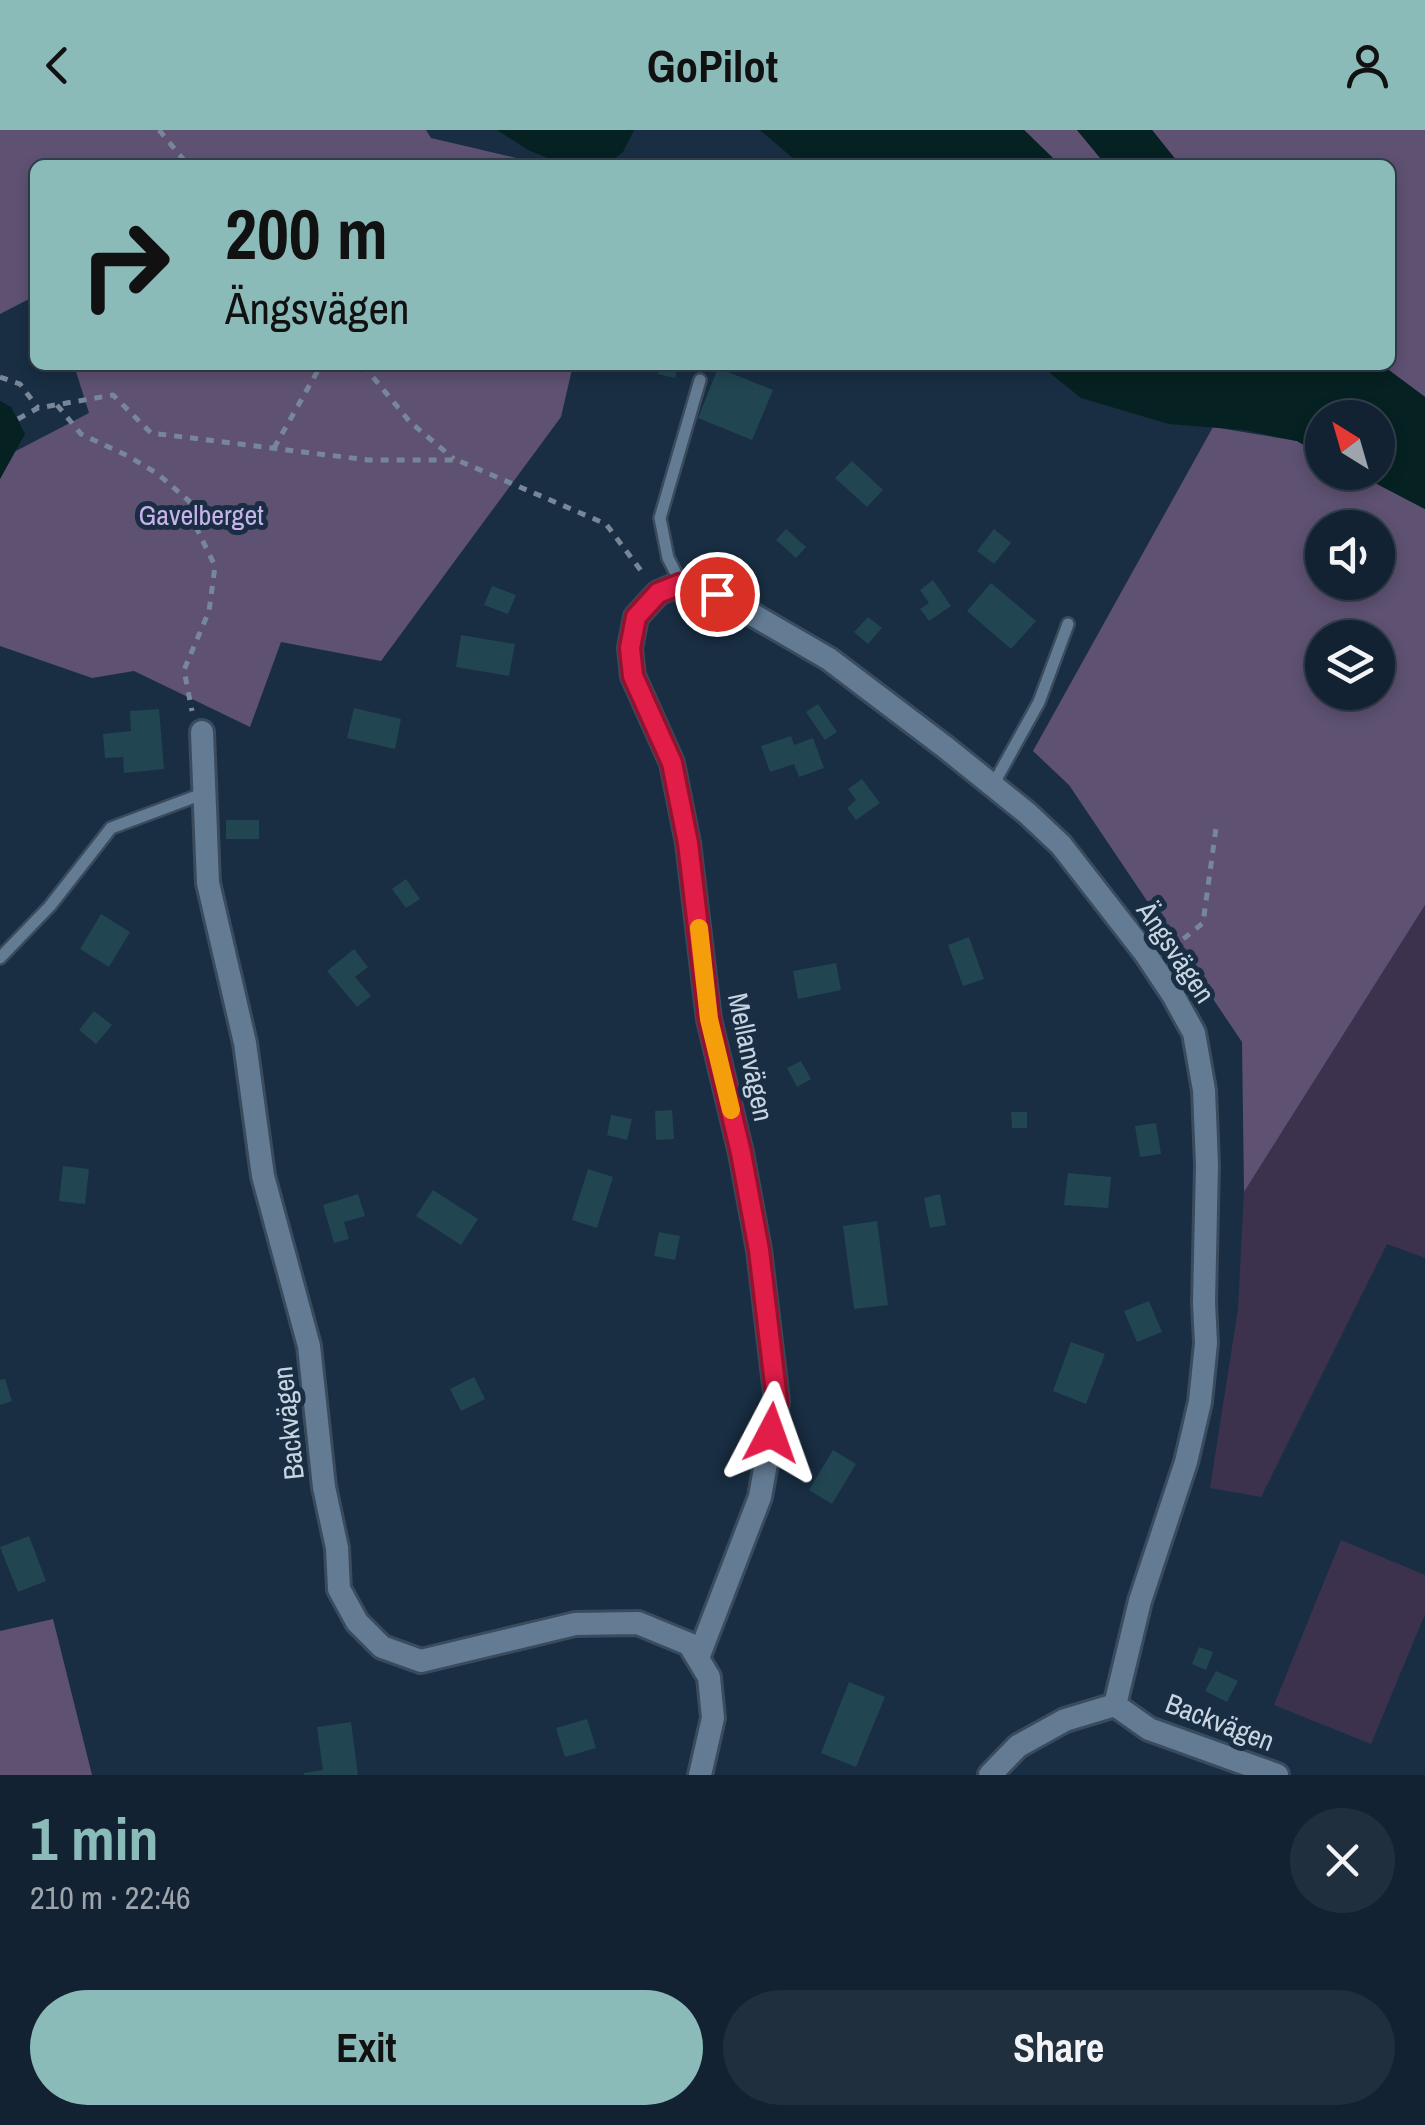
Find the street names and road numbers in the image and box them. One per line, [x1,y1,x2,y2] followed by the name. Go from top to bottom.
[1128,893,1224,1010] street label: Ängsvägen
[719,989,783,1125] street label: Mellanvägen
[263,1365,313,1481] street label: Backvägen
[1160,1684,1280,1760] street label: Backvägen

